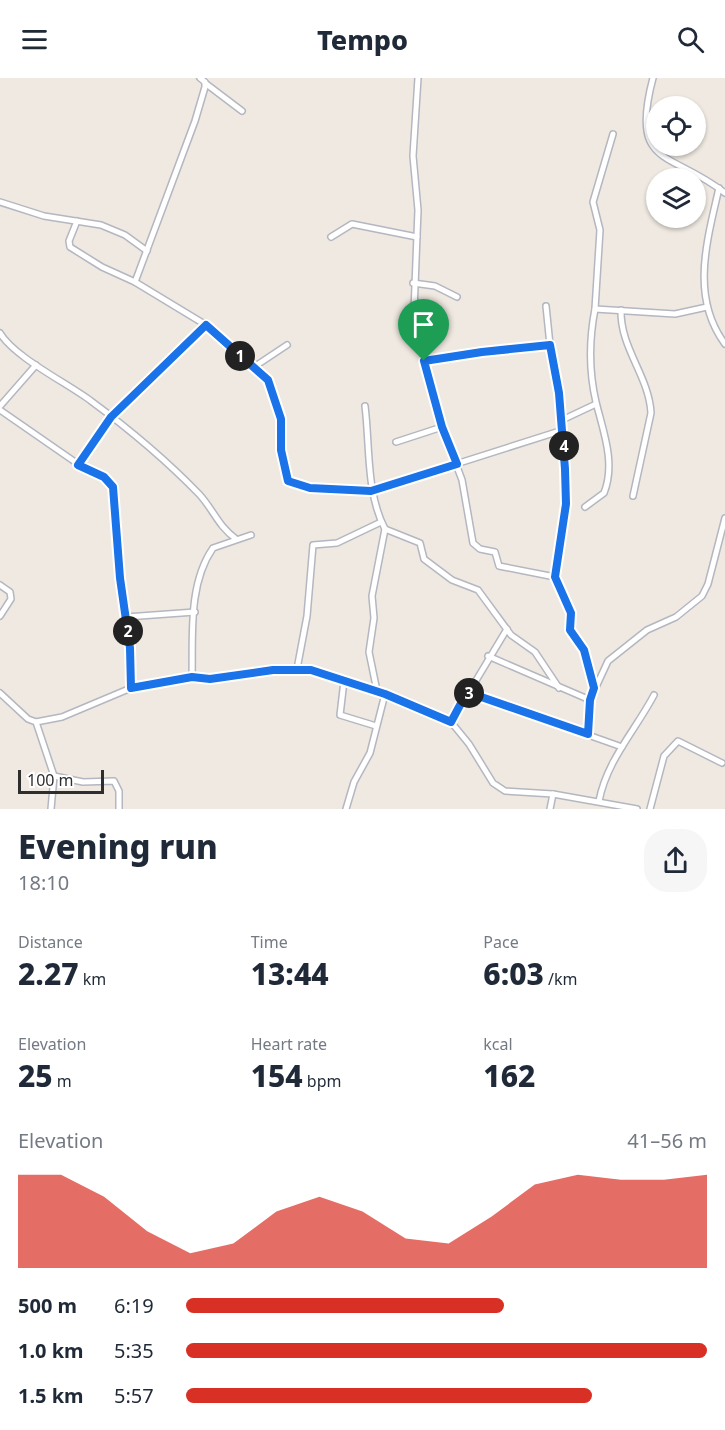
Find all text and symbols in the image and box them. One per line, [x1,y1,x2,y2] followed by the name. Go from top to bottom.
[317,21,408,58] text: Tempo
[18,23,51,56] icon: menu
[674,23,707,56] icon: search
[646,96,706,228] map controls
[646,96,706,156] button: locate
[646,168,706,228] button: layers
[398,299,449,361] pin
[407,308,440,341] icon: arrive
[225,341,255,371] pin: 1
[235,345,245,367] text: 1
[549,431,579,461] pin: 4
[559,435,569,457] text: 4
[113,616,143,646] pin: 2
[123,620,133,642] text: 2
[454,678,484,708] pin: 3
[464,682,474,704] text: 3
[18,767,104,794] scale bar
[27,769,74,791] text: 100 m
[18,824,218,869] text: Evening run
[644,829,707,892] button: share
[18,869,69,896] text: 18:10
[18,931,83,953] text: Distance
[251,931,288,953] text: Time
[483,931,519,953] text: Pace
[18,953,79,994] text: 2.27
[251,953,329,994] text: 13:44
[483,953,544,994] text: 6:03
[79,968,106,990] text: km
[544,968,578,990] text: /km
[18,1033,86,1055] text: Elevation
[251,1033,327,1055] text: Heart rate
[483,1033,513,1055] text: kcal
[18,1055,53,1096] text: 25
[251,1055,303,1096] text: 154
[483,1055,535,1096] text: 162
[53,1070,72,1092] text: m
[303,1070,342,1092] text: bpm
[18,1127,103,1154] text: Elevation
[627,1127,707,1154] text: 41–56 m
[18,1292,77,1319] text: 500 m
[114,1292,154,1319] text: 6:19
[18,1337,84,1364] text: 1.0 km
[114,1337,154,1364] text: 5:35
[18,1382,84,1409] text: 1.5 km
[114,1382,154,1409] text: 5:57

